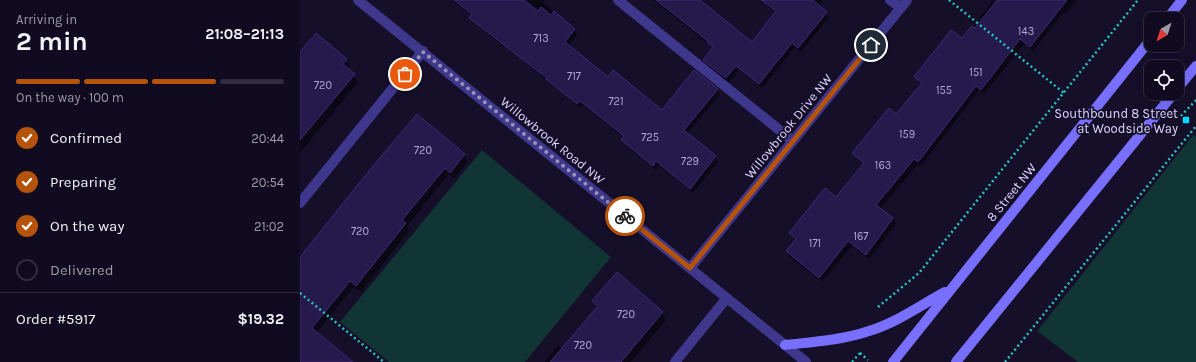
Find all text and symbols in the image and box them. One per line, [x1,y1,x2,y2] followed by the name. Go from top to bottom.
[16,12,77,27] text: Arriving in
[1144,12,1184,52] north arrow
[1144,12,1184,100] map controls
[205,25,284,43] text: 21:08–21:13
[1018,25,1034,38] house number: 143
[16,26,88,57] text: 2 min
[854,28,888,62] pin
[533,32,549,45] house number: 713
[860,34,882,56] icon: home
[388,57,422,91] pin
[1144,60,1184,100] button: locate
[394,63,416,85] icon: bag
[969,66,983,79] house number: 151
[567,70,581,83] house number: 717
[742,71,835,182] street label: Willowbrook Drive NW
[314,79,332,92] house number: 720
[936,84,952,97] house number: 155
[16,90,124,105] text: On the way · 100 m
[498,94,608,187] street label: Willowbrook Road NW
[608,95,624,108] house number: 721
[1054,106,1178,136] place label: Southbound 8 Street at Woodside Way
[1181,115,1191,125] marker: Southbound 8 Street at Woodside Way
[16,127,38,149] icon: check
[899,128,915,141] house number: 159
[50,129,122,147] text: Confirmed
[251,131,284,146] text: 20:44
[641,131,659,144] house number: 725
[414,144,432,157] house number: 720
[681,155,699,168] house number: 729
[875,159,891,172] house number: 163
[983,160,1040,224] street label: 8 Street NW
[16,171,38,193] icon: check
[50,173,116,191] text: Preparing
[251,175,284,190] text: 20:54
[605,196,645,236] courier
[614,205,636,227] icon: bike
[16,215,38,237] icon: check
[50,217,124,235] text: On the way
[254,219,284,234] text: 21:02
[351,225,369,238] house number: 720
[853,230,869,243] house number: 167
[809,237,821,250] house number: 171
[50,261,114,279] text: Delivered
[617,308,635,321] house number: 720
[16,310,95,328] text: Order #5917
[238,310,284,328] text: $19.32
[574,339,592,352] house number: 720

